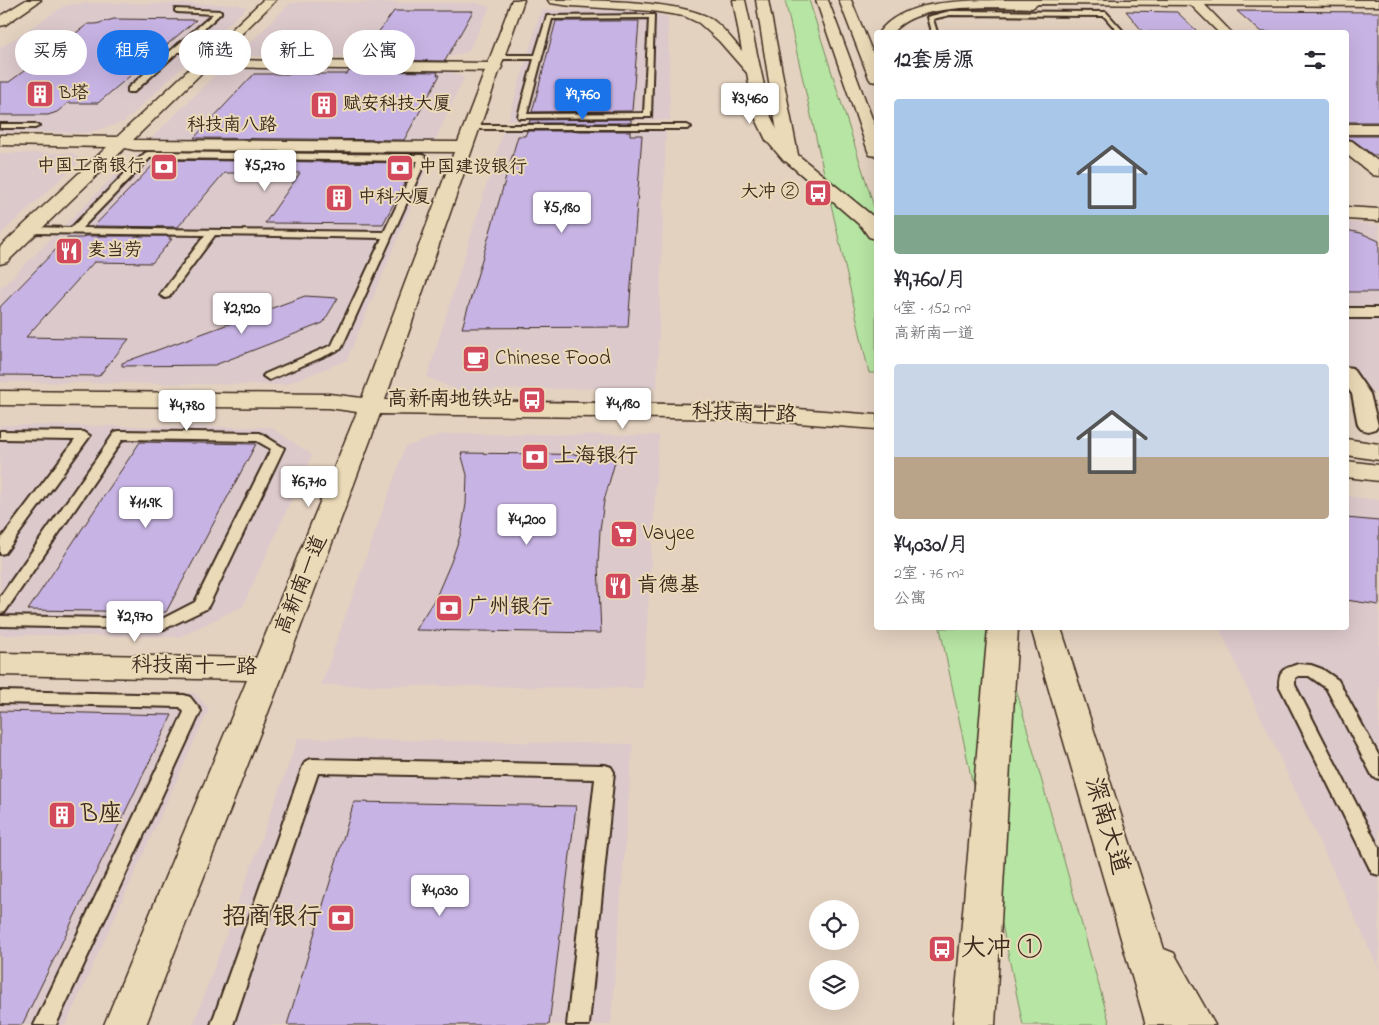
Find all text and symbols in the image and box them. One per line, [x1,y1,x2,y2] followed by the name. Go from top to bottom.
[15,30,87,75] chip: 买房
[97,30,169,75] chip: 租房
[179,30,251,75] chip: 筛选
[261,30,333,75] chip: 新上
[343,30,415,75] chip: 公寓
[894,46,974,76] text: 12套房源
[1301,46,1329,74] icon: filters
[542,78,624,121] pin: ¥9,760
[25,79,55,109] building icon: B塔
[58,81,89,107] place label: B塔
[709,82,791,125] pin: ¥3,460
[566,83,600,107] text: ¥9,760
[732,87,768,111] text: ¥3,460
[309,90,339,120] building icon: 赋安科技大厦
[343,92,451,118] place label: 赋安科技大厦
[187,113,277,139] street label: 科技南八路
[1067,132,1157,222] icon: home
[224,150,306,192] pin: ¥5,270
[149,152,179,182] bank icon: 中国工商银行
[385,153,415,183] bank icon: 中国建设银行
[37,154,145,180] place label: 中国工商银行
[245,154,285,178] text: ¥5,270
[419,155,527,181] place label: 中国建设银行
[803,178,833,208] bus stop icon: 大冲 ②
[741,180,799,206] place label: 大冲 ②
[324,183,354,213] building icon: 中科大厦
[358,185,430,211] place label: 中科大厦
[521,192,603,234] pin: ¥5,180
[544,196,580,220] text: ¥5,180
[54,236,84,266] restaurant icon: 麦当劳
[88,238,142,264] place label: 麦当劳
[894,266,967,296] text: ¥9,760/月
[201,292,283,335] pin: ¥2,920
[224,297,260,321] text: ¥2,920
[894,297,971,321] text: 4室 · 152 m²
[894,322,974,346] text: 高新南一道
[461,344,491,374] cafe icon: Chinese Food
[495,344,611,374] place label: Chinese Food
[387,385,513,415] place label: 高新南地铁站
[517,385,547,415] bus stop icon: 高新南地铁站
[582,388,664,430] pin: ¥4,180
[146,390,228,432] pin: ¥4,780
[606,392,640,416] text: ¥4,180
[169,394,205,418] text: ¥4,780
[691,397,797,431] street label: 科技南十路
[1067,397,1157,487] icon: home
[520,442,550,472] bank icon: 上海银行
[554,442,638,472] place label: 上海银行
[268,466,350,508] pin: ¥6,710
[292,470,326,494] text: ¥6,710
[105,486,187,529] pin: ¥11.9K
[130,491,162,515] text: ¥11.9K
[486,504,568,546] pin: ¥4,200
[508,508,546,532] text: ¥4,200
[609,519,639,549] supermarket icon: Vayee
[642,519,695,551] place label: Vayee
[268,531,336,639] street label: 高新南一道
[894,531,969,561] text: ¥4,030/月
[894,562,964,586] text: 2室 · 76 m²
[603,571,633,601] restaurant icon: 肯德基
[637,571,700,601] place label: 肯德基
[894,587,926,611] text: 公寓
[434,593,464,623] bank icon: 广州银行
[468,593,552,623] place label: 广州银行
[94,600,176,643] pin: ¥2,970
[117,605,153,629] text: ¥2,970
[131,651,257,683] street label: 科技南十一路
[1074,773,1138,879] street label: 深南大道
[80,797,123,833] place label: B座
[47,800,77,830] building icon: B座
[399,874,481,917] pin: ¥4,030
[422,879,458,903] text: ¥4,030
[222,900,322,936] place label: 招商银行
[809,900,859,1010] map controls
[809,900,859,950] button: locate
[326,903,356,933] bank icon: 招商银行
[961,931,1042,967] place label: 大冲 ①
[927,934,957,964] bus stop icon: 大冲 ①
[809,960,859,1010] button: layers

